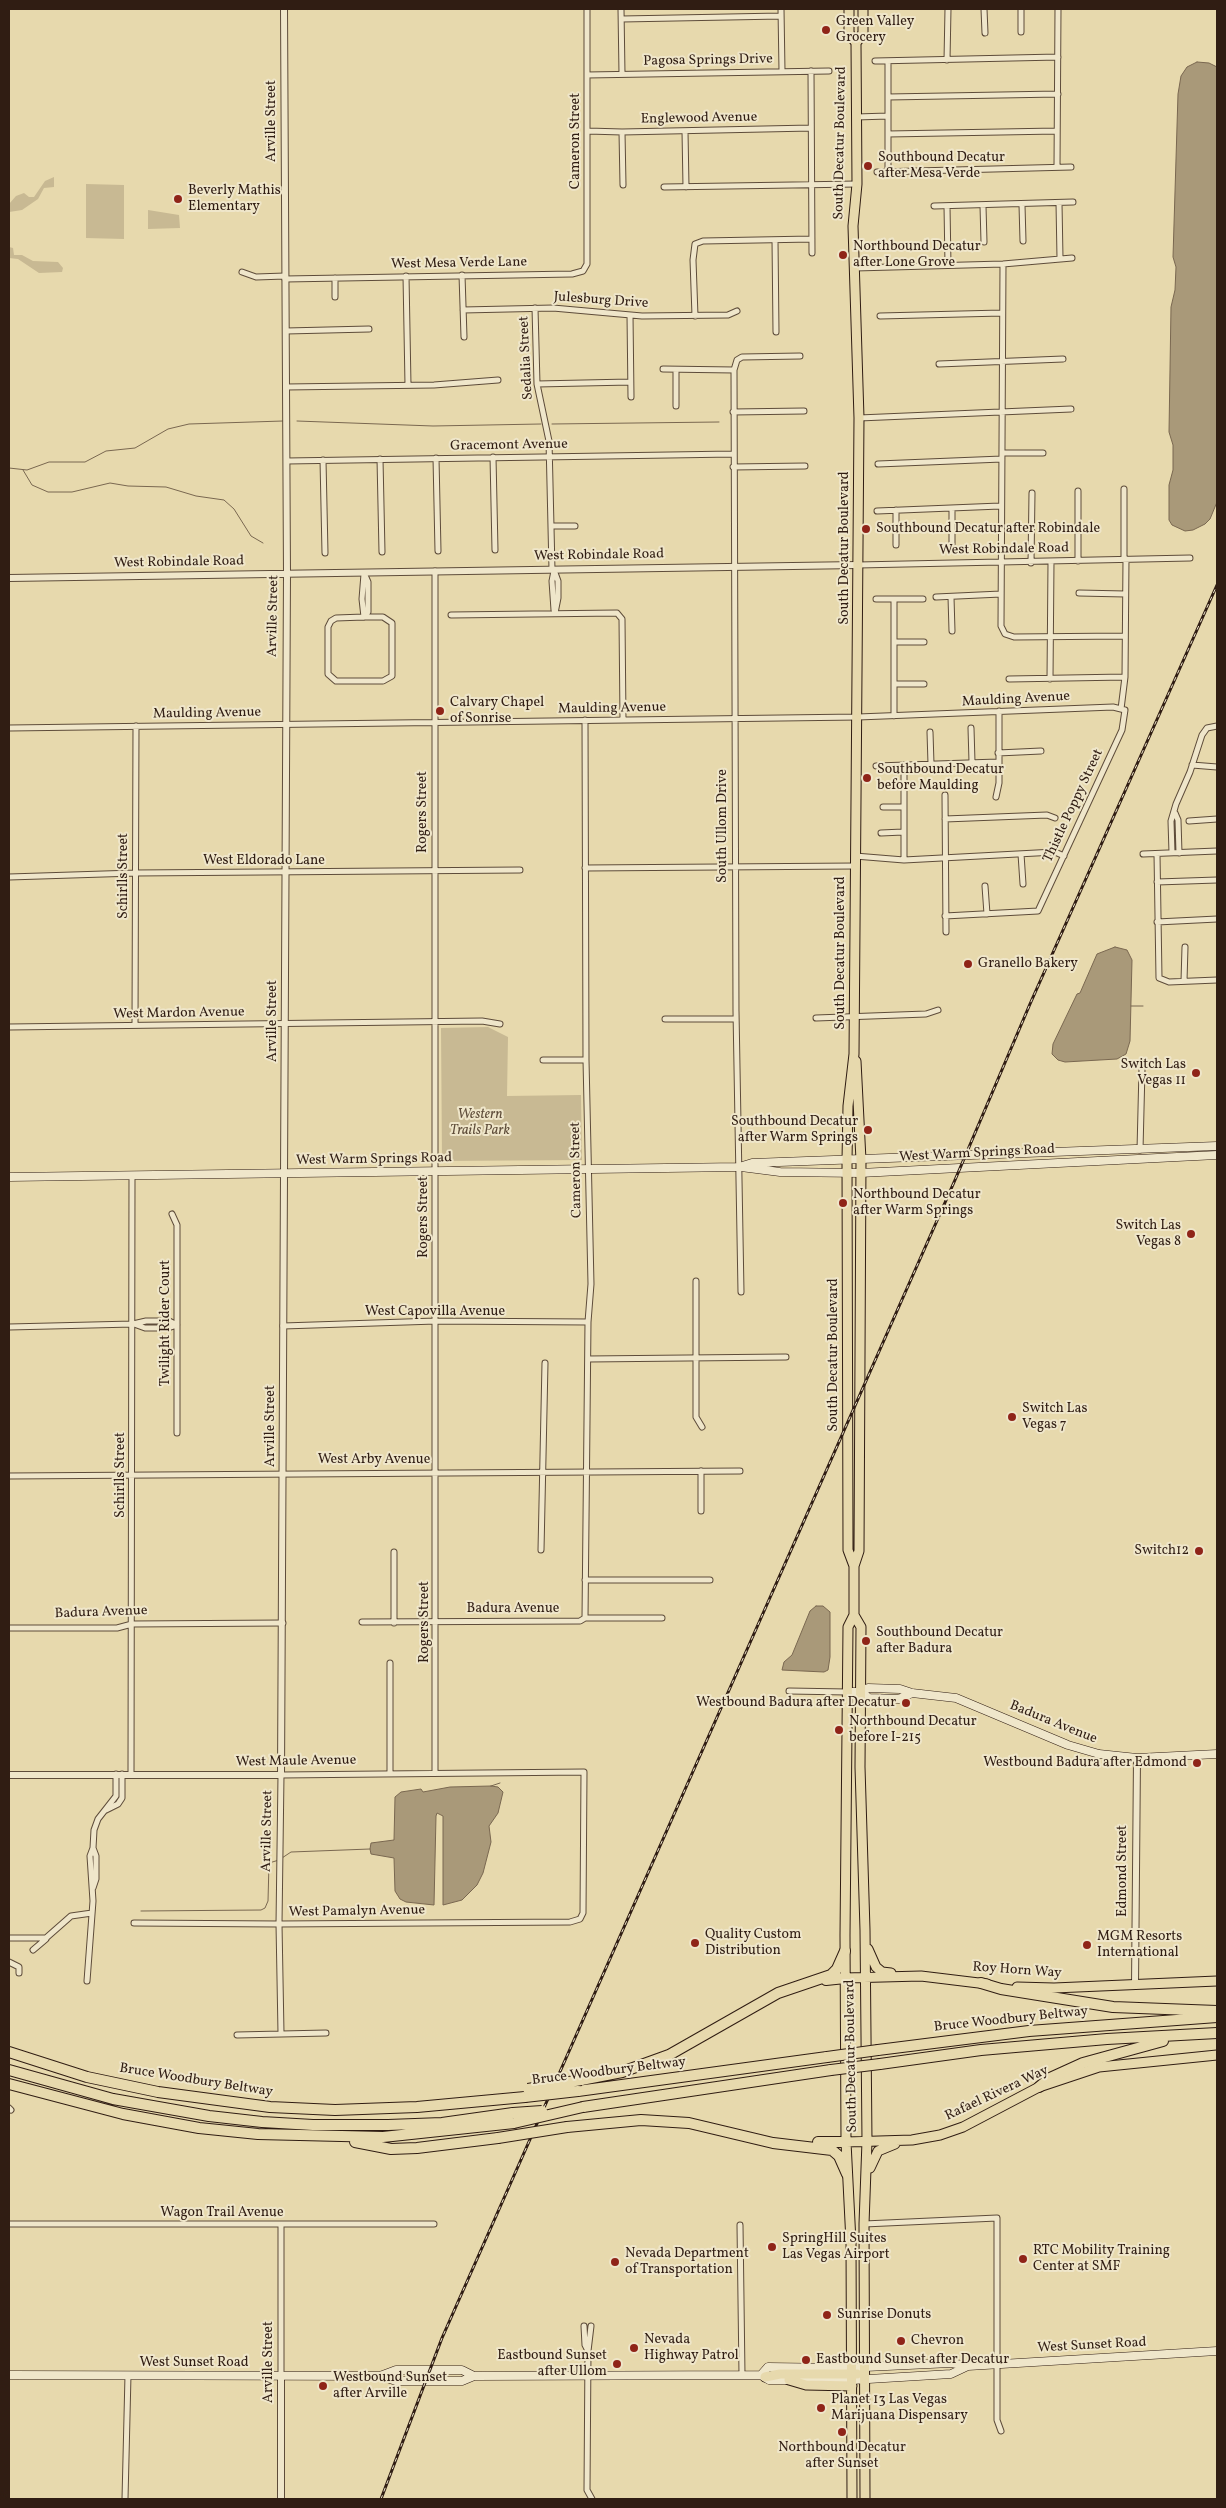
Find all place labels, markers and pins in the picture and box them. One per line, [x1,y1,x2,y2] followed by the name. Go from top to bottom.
[836,14,914,46] place label: Green Valley Grocery
[820,24,832,36] marker: Green Valley Grocery
[878,150,1005,182] place label: Southbound Decatur after Mesa Verde
[862,160,874,172] marker: Southbound Decatur after Mesa Verde
[188,183,281,216] place label: Beverly Mathis Elementary
[172,193,184,205] marker: Beverly Mathis Elementary
[853,239,981,272] place label: Northbound Decatur after Lone Grove
[837,249,849,261] marker: Northbound Decatur after Lone Grove
[876,521,1100,537] place label: Southbound Decatur after Robindale
[860,523,872,535] marker: Southbound Decatur after Robindale
[450,695,544,728] place label: Calvary Chapel of Sonrise
[434,705,446,717] marker: Calvary Chapel of Sonrise
[877,762,1004,794] place label: Southbound Decatur before Maulding
[861,772,873,784] marker: Southbound Decatur before Maulding
[978,956,1078,972] place label: Granello Bakery
[962,958,974,970] marker: Granello Bakery
[1121,1057,1186,1090] place label: Switch Las Vegas 11
[1190,1067,1202,1079] marker: Switch Las Vegas 11
[731,1114,858,1146] place label: Southbound Decatur after Warm Springs
[862,1124,874,1136] marker: Southbound Decatur after Warm Springs
[853,1187,981,1220] place label: Northbound Decatur after Warm Springs
[837,1197,849,1209] marker: Northbound Decatur after Warm Springs
[1116,1218,1181,1250] place label: Switch Las Vegas 8
[1185,1228,1197,1240] marker: Switch Las Vegas 8
[1022,1401,1087,1434] place label: Switch Las Vegas 7
[1006,1411,1018,1423] marker: Switch Las Vegas 7
[1134,1543,1189,1559] place label: Switch12
[1193,1545,1205,1557] marker: Switch12
[876,1625,1003,1658] place label: Southbound Decatur after Badura
[860,1635,872,1647] marker: Southbound Decatur after Badura
[696,1695,896,1711] place label: Westbound Badura after Decatur
[900,1697,912,1709] marker: Westbound Badura after Decatur
[849,1714,977,1746] place label: Northbound Decatur before I-215
[833,1724,845,1736] marker: Northbound Decatur before I-215
[983,1755,1187,1771] place label: Westbound Badura after Edmond
[1191,1757,1203,1769] marker: Westbound Badura after Edmond
[705,1927,801,1960] place label: Quality Custom Distribution
[1097,1929,1182,1961] place label: MGM Resorts International
[689,1937,701,1949] marker: Quality Custom Distribution
[1081,1939,1093,1951] marker: MGM Resorts International
[782,2231,890,2264] place label: SpringHill Suites Las Vegas Airport
[766,2241,778,2253] marker: SpringHill Suites Las Vegas Airport
[1033,2243,1170,2276] place label: RTC Mobility Training Center at SMF
[625,2246,749,2278] place label: Nevada Department of Transportation
[1017,2253,1029,2265] marker: RTC Mobility Training Center at SMF
[609,2256,621,2268] marker: Nevada Department of Transportation
[837,2307,931,2323] place label: Sunrise Donuts
[821,2309,833,2321] marker: Sunrise Donuts
[644,2332,739,2364] place label: Nevada Highway Patrol
[911,2333,964,2349] place label: Chevron
[895,2335,907,2347] marker: Chevron
[628,2342,640,2354] marker: Nevada Highway Patrol
[497,2348,607,2380] place label: Eastbound Sunset after Ullom
[816,2352,1009,2368] place label: Eastbound Sunset after Decatur
[800,2354,812,2366] marker: Eastbound Sunset after Decatur
[611,2358,623,2370] marker: Eastbound Sunset after Ullom
[333,2370,447,2402] place label: Westbound Sunset after Arville
[317,2380,329,2392] marker: Westbound Sunset after Arville
[831,2392,968,2424] place label: Planet 13 Las Vegas Marijuana Dispensary
[815,2402,827,2414] marker: Planet 13 Las Vegas Marijuana Dispensary
[836,2426,848,2438] marker: Northbound Decatur after Sunset
[778,2440,906,2472] place label: Northbound Decatur after Sunset

